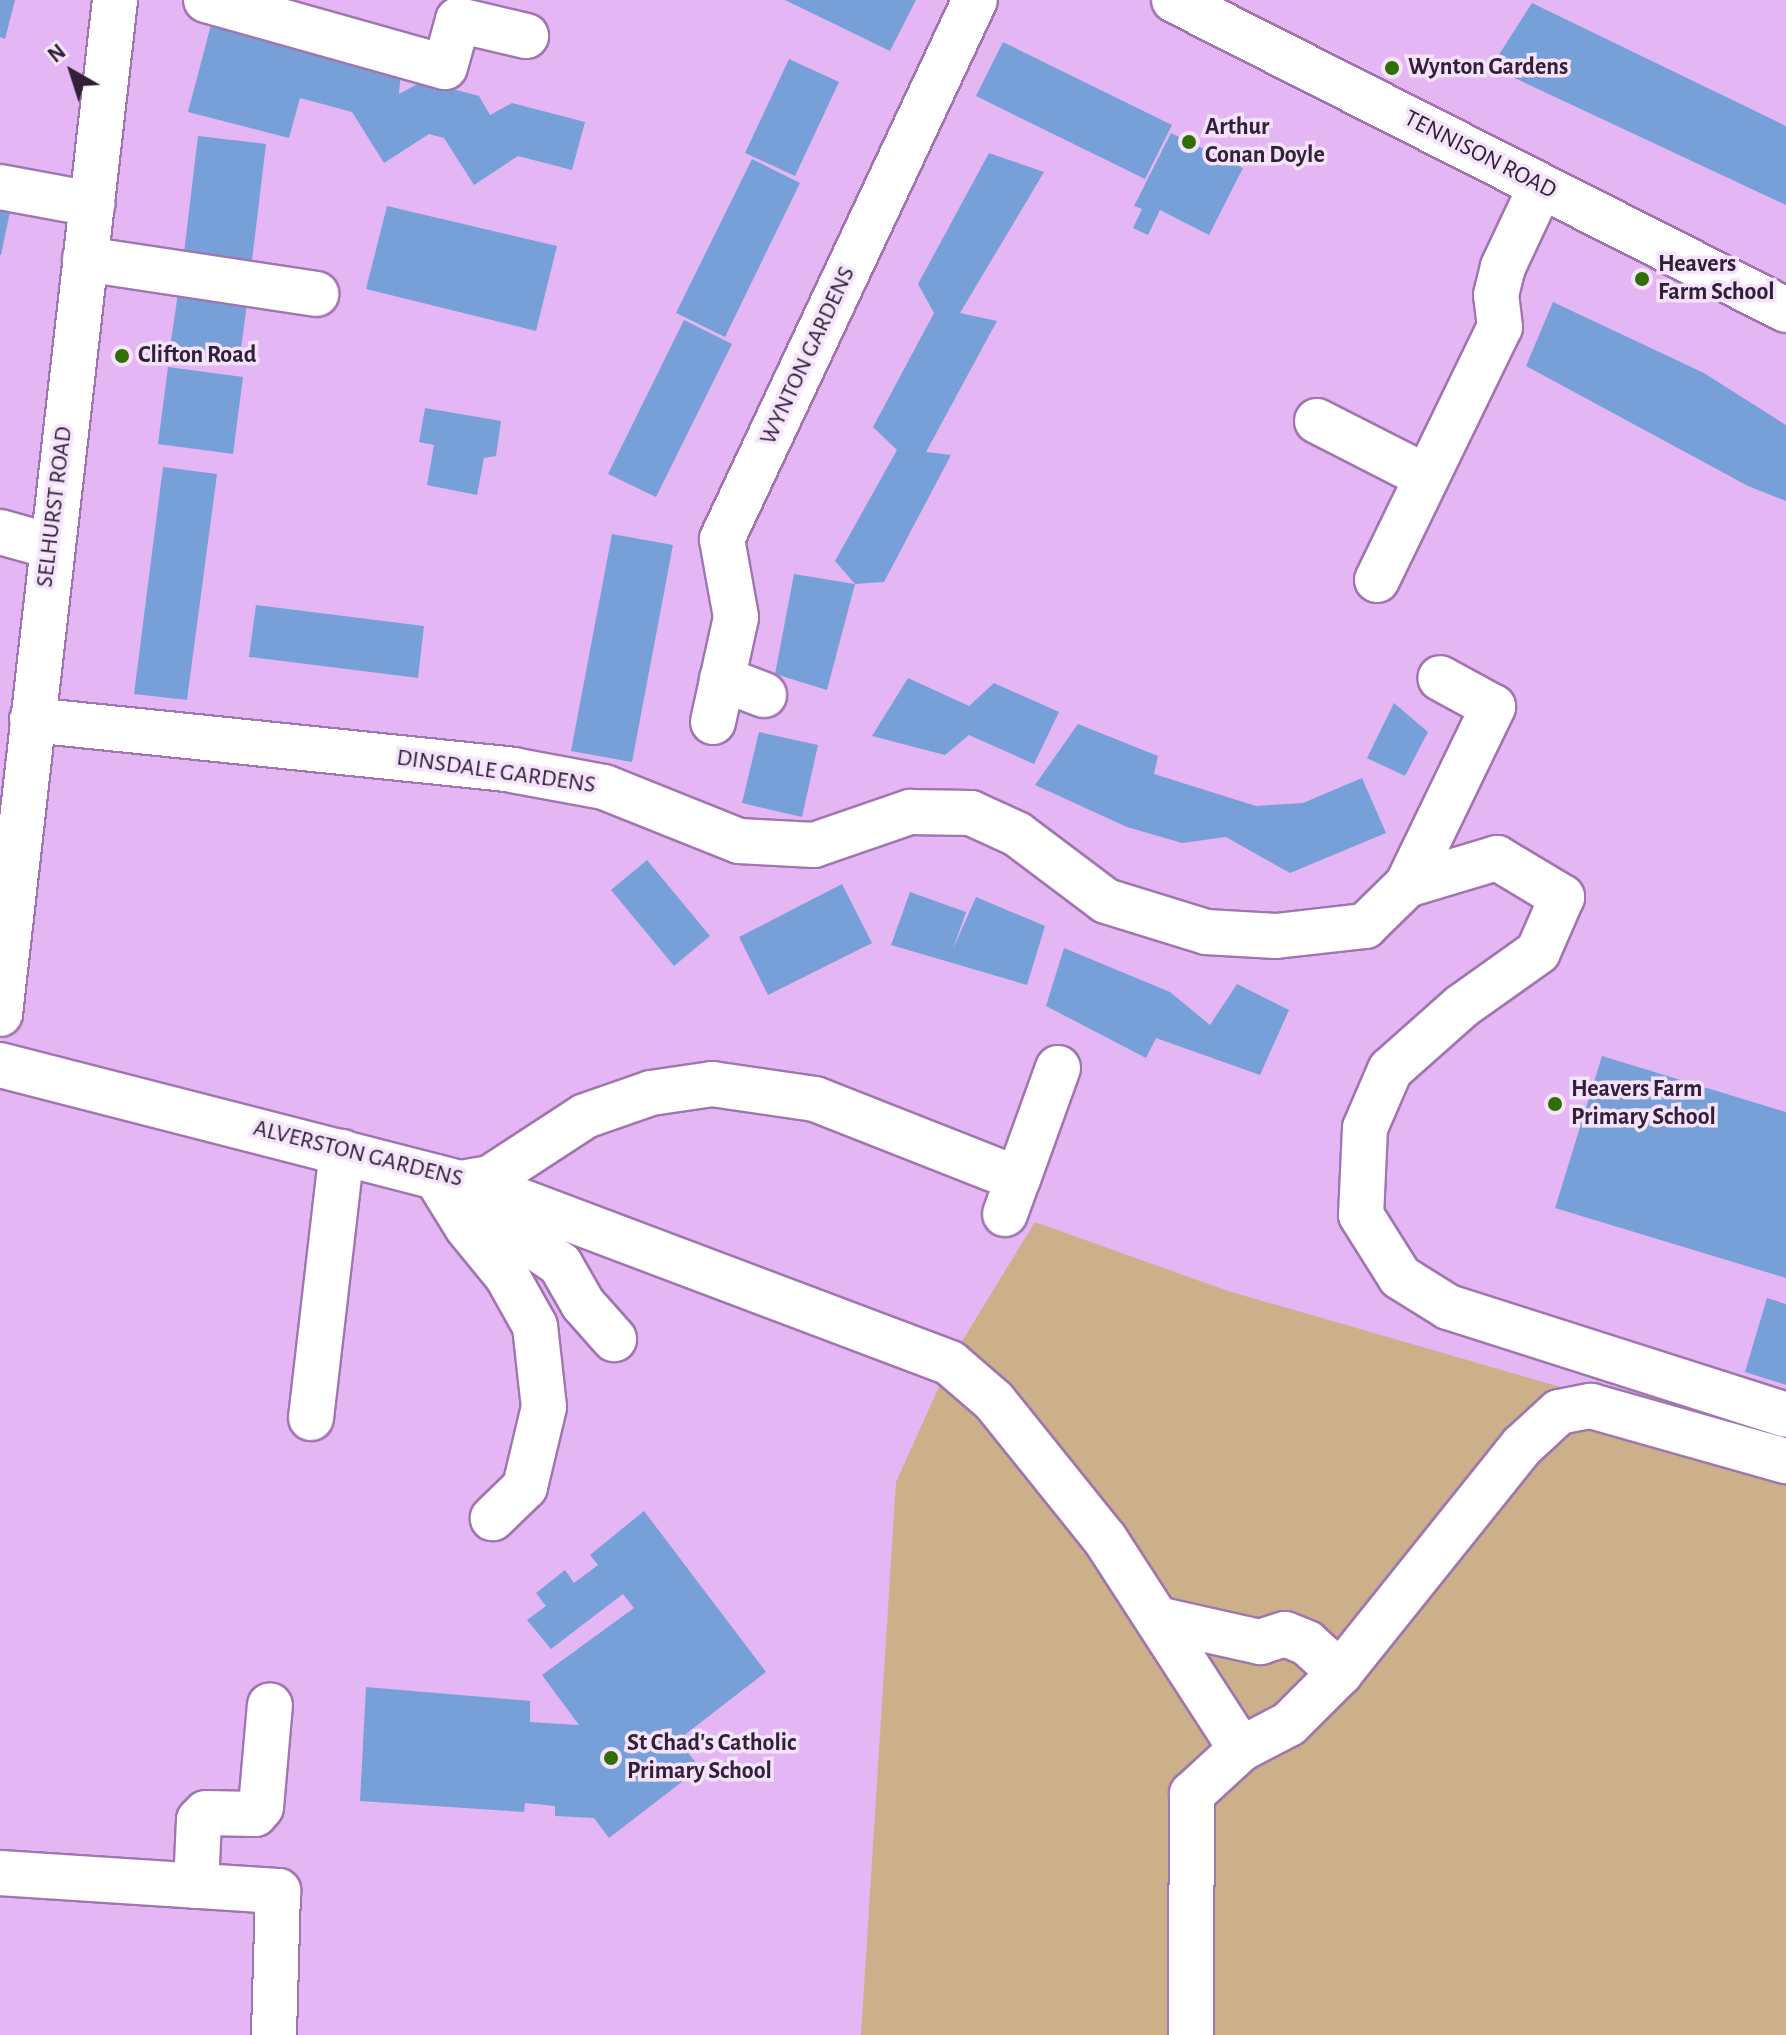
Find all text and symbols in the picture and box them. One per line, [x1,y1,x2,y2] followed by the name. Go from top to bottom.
[32,32,112,112] north arrow
[44,40,70,67] text: N
[1408,54,1568,82] place label: Wynton Gardens
[1383,59,1401,77] marker: Wynton Gardens
[1399,104,1561,206] street label: TENNISON ROAD
[1205,114,1325,170] place label: Arthur Conan Doyle
[1180,133,1198,151] marker: Arthur Conan Doyle
[1658,251,1775,307] place label: Heavers Farm School
[754,262,862,450] street label: WYNTON GARDENS
[1633,270,1651,288] marker: Heavers Farm School
[138,342,256,370] place label: Clifton Road
[113,347,131,365] marker: Clifton Road
[31,425,79,589] street label: SELHURST ROAD
[395,744,597,800] street label: DINSDALE GARDENS
[1571,1076,1716,1132] place label: Heavers Farm Primary School
[1546,1095,1564,1113] marker: Heavers Farm Primary School
[250,1114,466,1194] street label: ALVERSTON GARDENS
[627,1730,796,1786] place label: St Chad's Catholic Primary School
[602,1749,620,1767] marker: St Chad's Catholic Primary School

